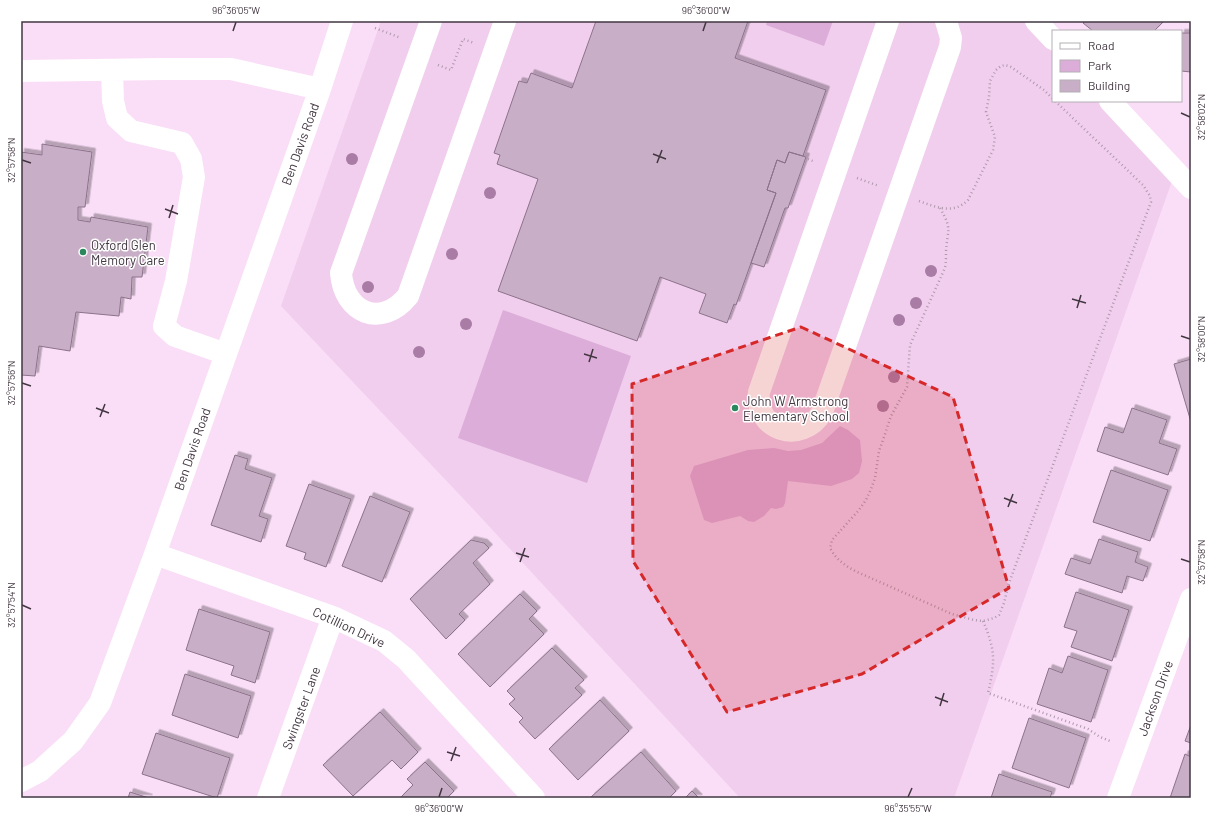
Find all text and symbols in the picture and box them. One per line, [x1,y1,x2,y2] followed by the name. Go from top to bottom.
[212,4,260,16] text: 96°36'05"W
[682,4,730,16] text: 96°36'00"W
[1052,30,1182,102] legend
[1088,38,1115,52] text: Road
[1088,58,1112,72] text: Park
[1088,78,1130,92] text: Building
[1195,94,1207,140] text: 32°58'02"N
[278,101,322,187] street label: Ben Davis Road
[5,137,17,183] text: 32°57'58"N
[91,237,165,268] place label: Oxford Glen Memory Care
[78,247,88,257] marker: Oxford Glen Memory Care
[1195,316,1207,362] text: 32°58'00"N
[5,360,17,406] text: 32°57'56"N
[743,393,849,424] place label: John W Armstrong Elementary School
[730,403,740,413] marker: John W Armstrong Elementary School
[170,406,214,492] street label: Ben Davis Road
[1195,539,1207,585] text: 32°57'58"N
[5,582,17,628] text: 32°57'54"N
[310,603,388,651] street label: Cotillion Drive
[1134,658,1176,738] street label: Jackson Drive
[279,664,323,752] street label: Swingster Lane
[415,802,463,814] text: 96°36'00"W
[884,802,932,814] text: 96°35'55"W

